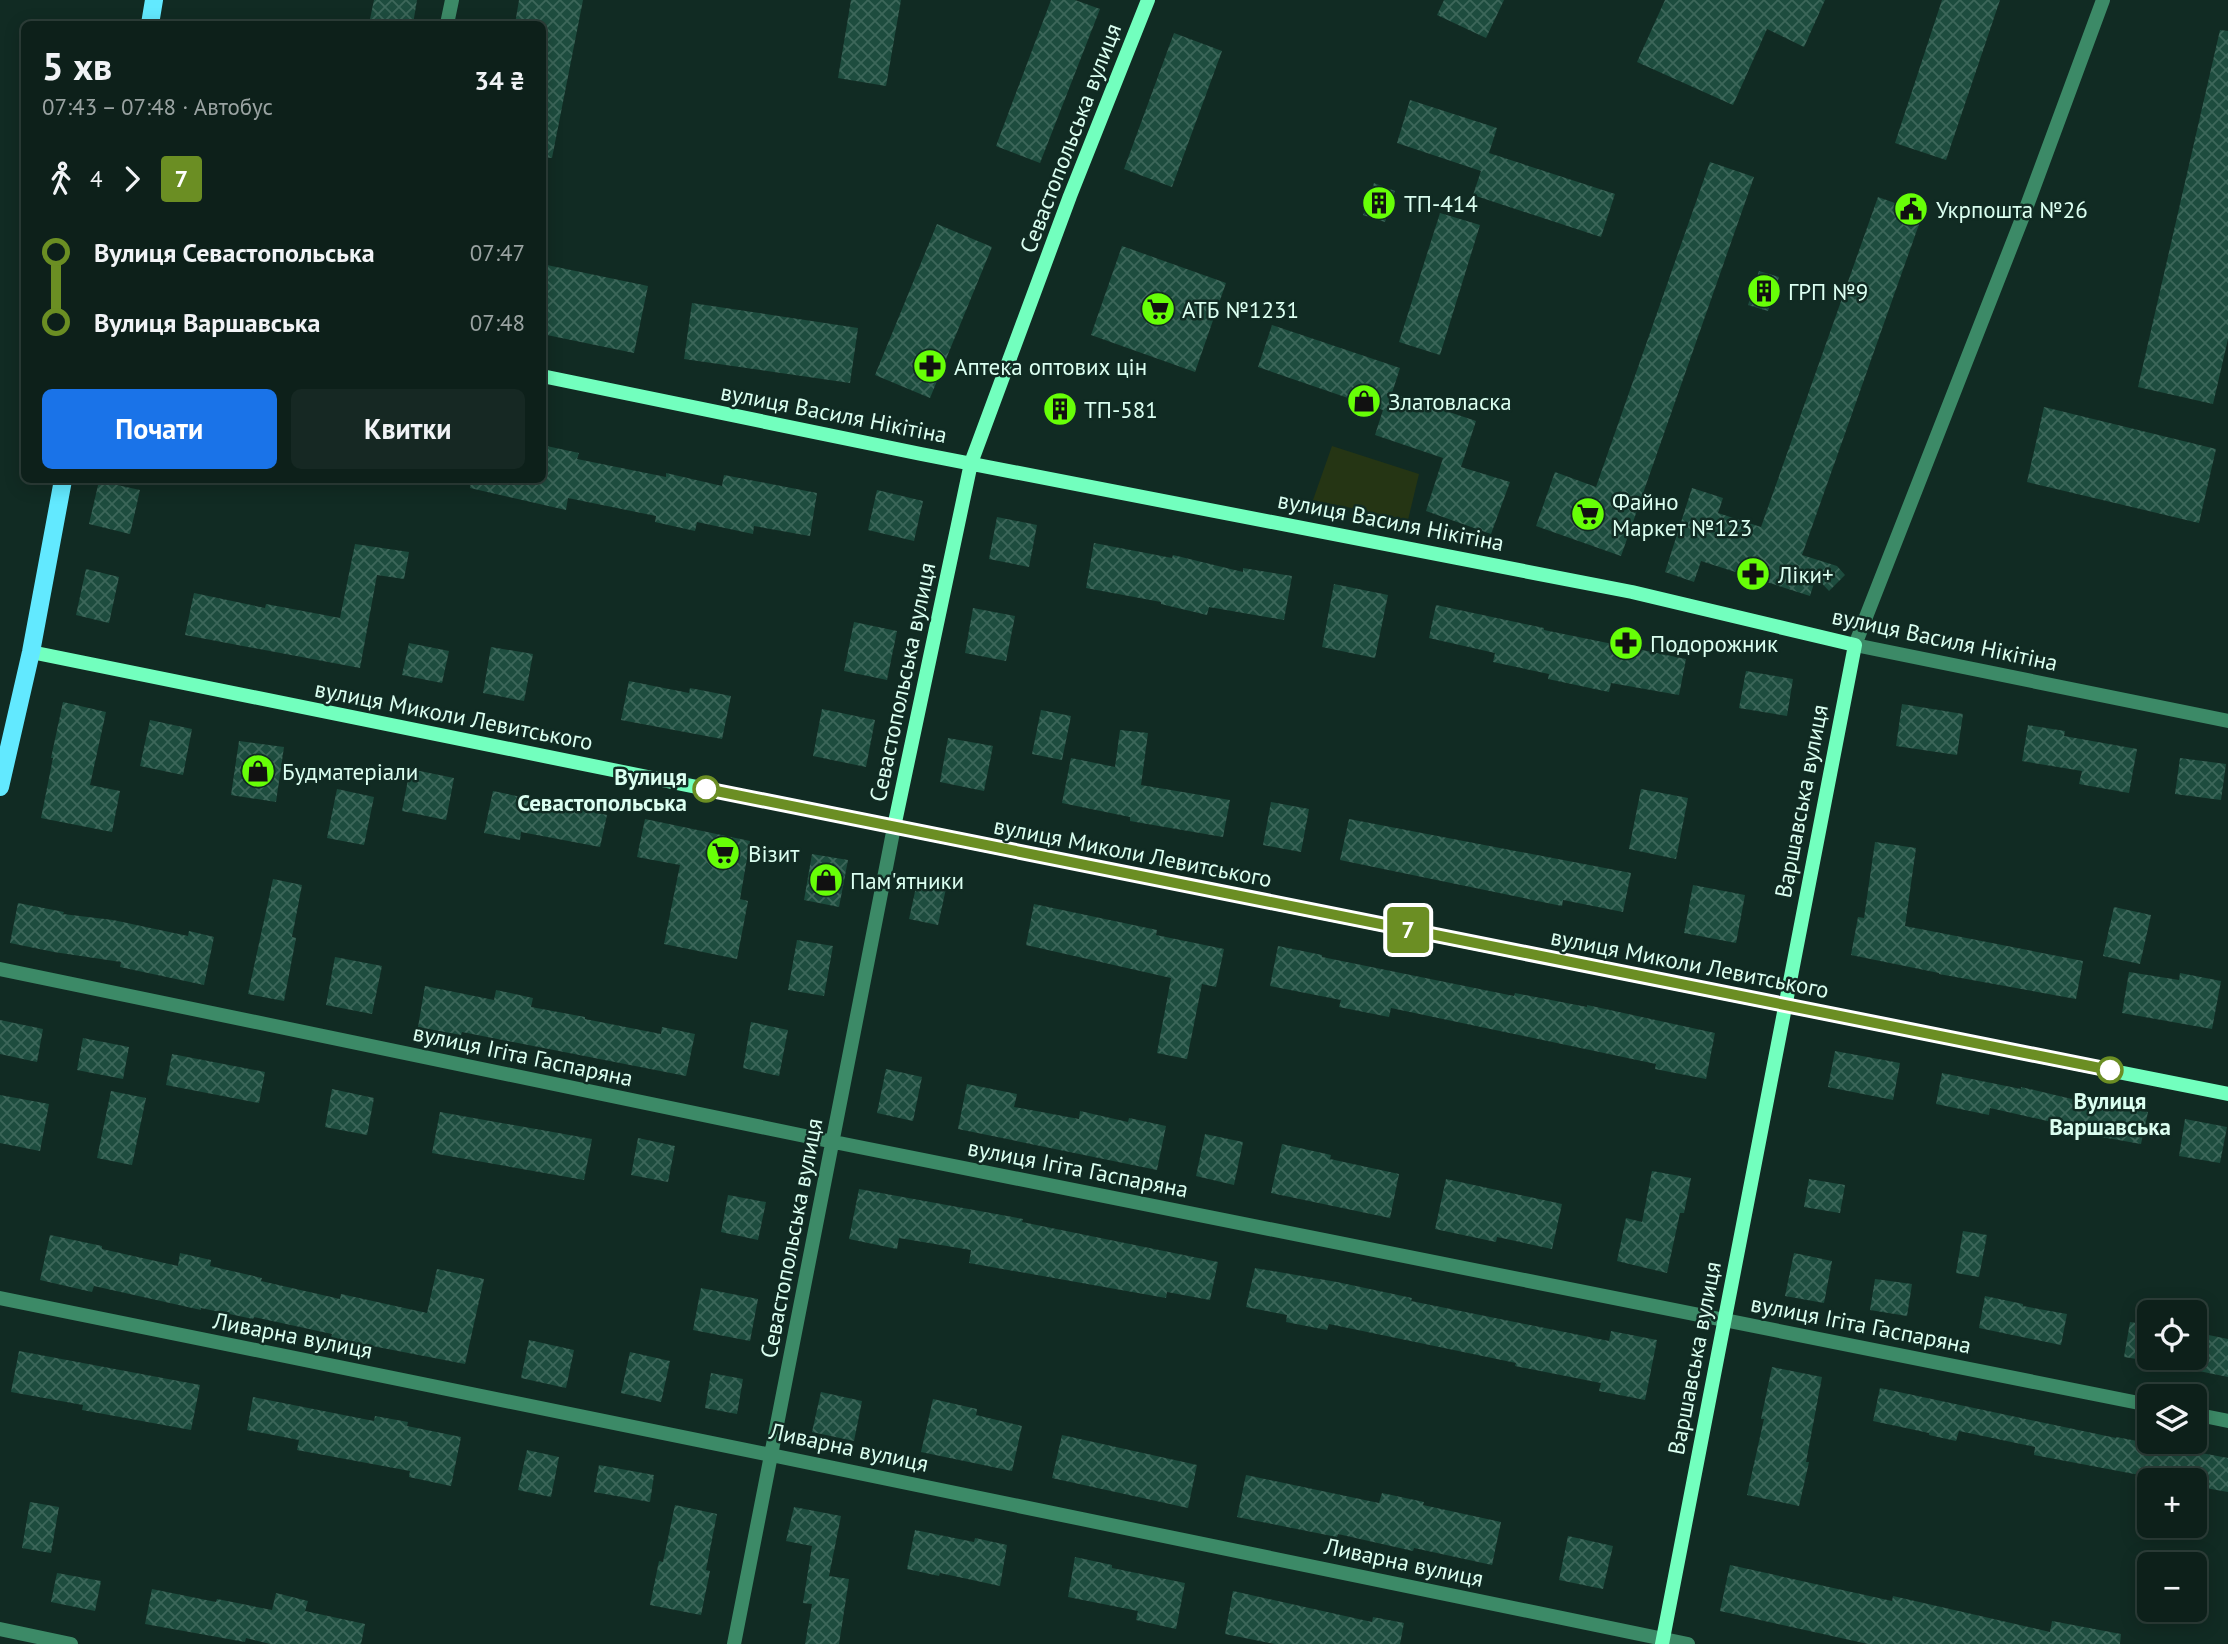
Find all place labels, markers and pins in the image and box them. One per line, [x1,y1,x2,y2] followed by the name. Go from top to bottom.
[1360,184,1398,222] building icon: ТП-414
[1404,189,1478,218] place label: ТП-414
[1892,190,1930,228] public building icon: Укрпошта №26
[1936,195,2088,224] place label: Укрпошта №26
[1745,272,1783,310] building icon: ГРП №9
[1788,277,1868,306] place label: ГРП №9
[1139,290,1177,328] supermarket icon: АТБ №1231
[1182,295,1299,324] place label: АТБ №1231
[911,347,949,385] pharmacy icon: Аптека оптових цін
[954,352,1147,381] place label: Аптека оптових цін
[1345,382,1383,420] shop icon: Златовласка
[1388,387,1512,416] place label: Златовласка
[1041,390,1079,428] building icon: ТП-581
[1084,395,1158,424] place label: ТП-581
[1612,487,1752,542] place label: Файно Маркет №123
[1569,495,1607,533] supermarket icon: Файно Маркет №123
[1734,555,1772,593] pharmacy icon: Ліки+
[1777,560,1834,589] place label: Ліки+
[1607,624,1645,662] pharmacy icon: Подорожник
[1650,629,1778,658] place label: Подорожник
[239,752,277,790] shop icon: Будматеріали
[282,757,418,786] place label: Будматеріали
[517,762,687,817] place label: Вулиця Севастопольська
[693,776,719,802] marker: Вулиця Севастопольська
[704,834,742,872] supermarket icon: Візит
[748,839,800,868] place label: Візит
[807,861,845,899] shop icon: Пам'ятники
[850,866,964,895] place label: Пам'ятники
[2097,1057,2123,1083] marker: Вулиця Варшавська
[2049,1086,2171,1141] place label: Вулиця Варшавська

